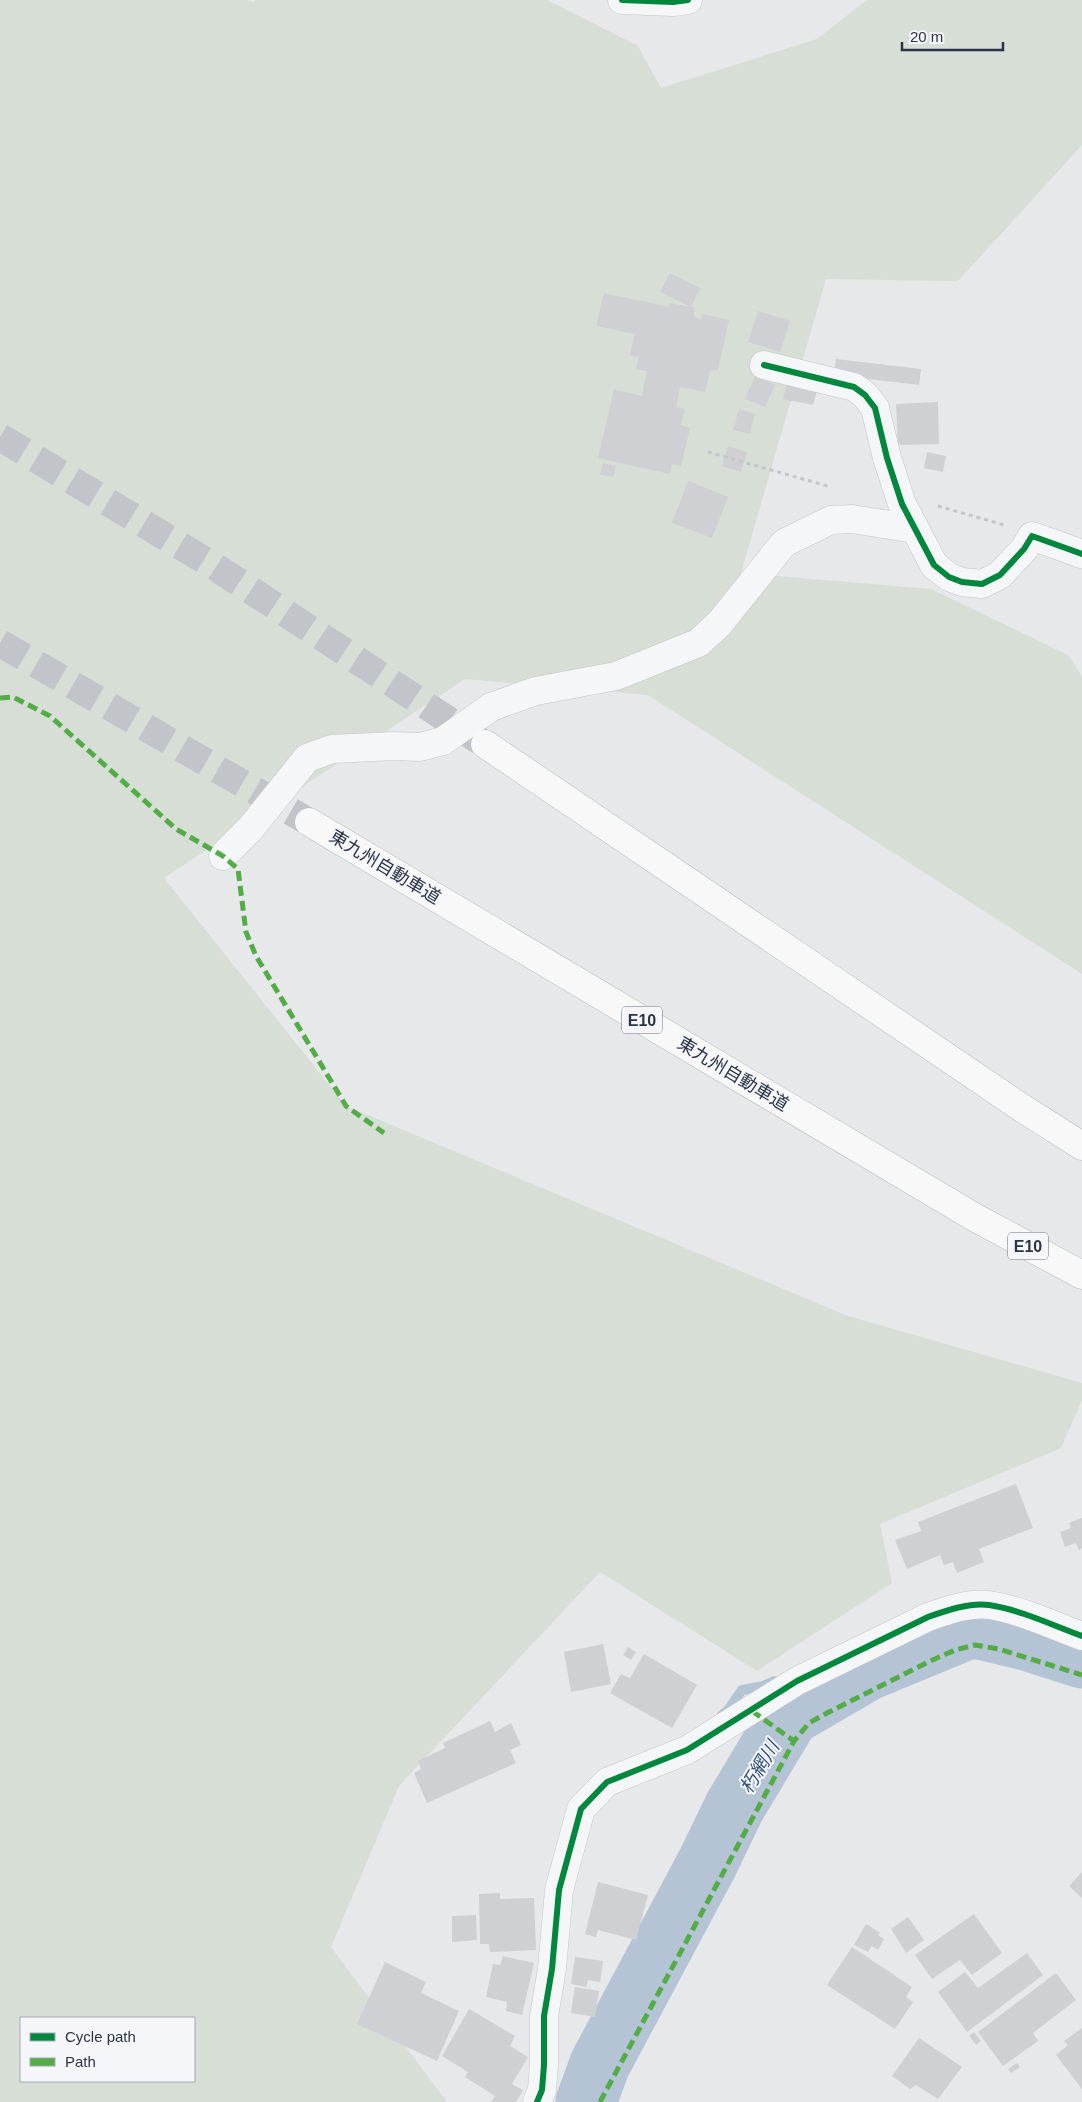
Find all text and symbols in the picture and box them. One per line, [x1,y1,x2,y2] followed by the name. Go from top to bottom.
[902,20,1003,52] scale bar
[910,28,943,45] text: 20 m
[326,826,444,908] street label: 東九州自動車道
[622,1006,662,1034] road number: E10
[674,1033,792,1115] street label: 東九州自動車道
[1008,1232,1048,1260] road number: E10
[736,1736,784,1797] water label: 朽網川
[20,2017,195,2082] legend
[65,2028,136,2045] text: Cycle path
[65,2053,96,2070] text: Path

